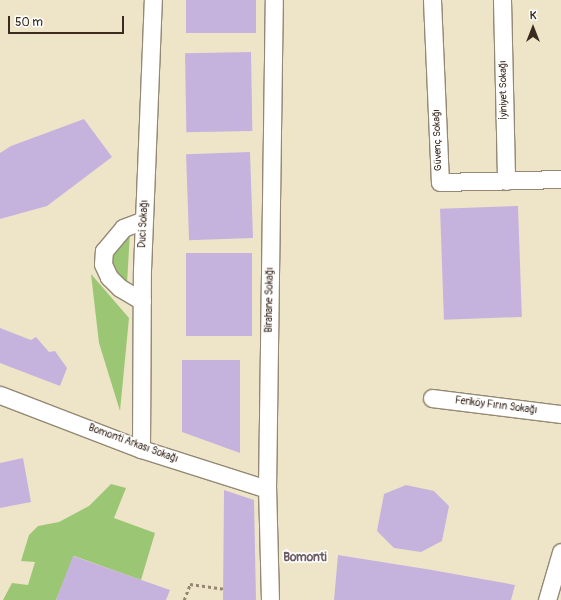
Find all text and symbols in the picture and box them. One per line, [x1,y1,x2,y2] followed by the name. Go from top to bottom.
[10,8,126,34] scale bar
[513,8,553,48] north arrow
[530,9,536,22] text: K
[15,15,43,30] text: 50 m
[497,60,511,120] street label: İyiniyet Sokağı
[431,109,445,171] street label: Güvenç Sokağı
[137,200,151,248] street label: Duci Sokağı
[263,267,277,333] street label: Birahane Sokağı
[454,395,538,417] street label: Feriköy Fırın Sokağı
[87,422,179,466] street label: Bomonti Arkası Sokağı
[283,551,327,565] district label: Bomonti

